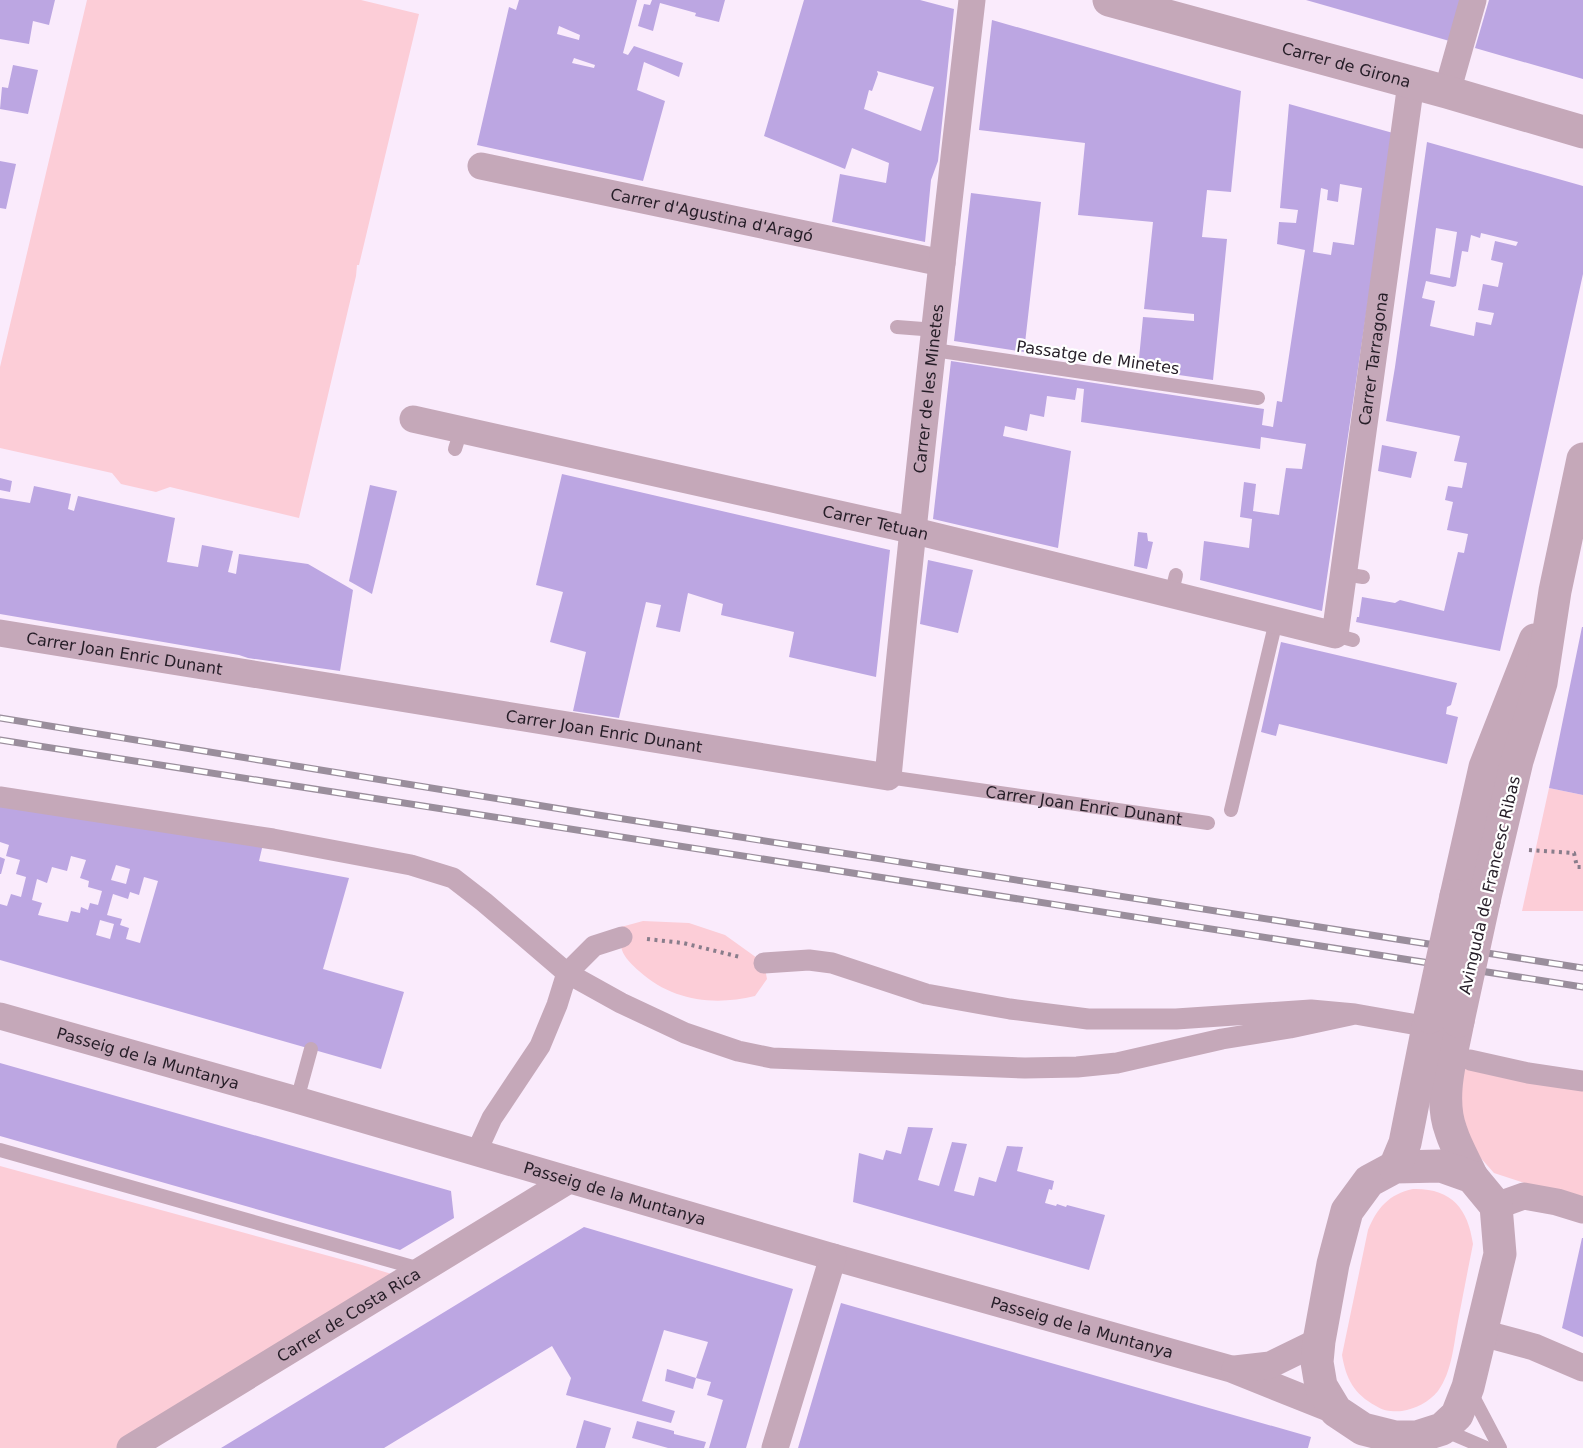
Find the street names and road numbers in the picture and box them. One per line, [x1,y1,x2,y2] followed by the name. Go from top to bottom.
[1280,38,1413,92] street label: Carrer de Girona
[609,184,815,246] street label: Carrer d'Agustina d'Aragó
[1355,291,1392,427] street label: Carrer Tarragona
[910,303,947,474] street label: Carrer de les Minetes
[1015,337,1181,378] street label: Passatge de Minetes
[821,502,931,544] street label: Carrer Tetuan
[25,628,224,679] street label: Carrer Joan Enric Dunant
[504,706,704,757] street label: Carrer Joan Enric Dunant
[1455,774,1524,996] street label: Avinguda de Francesc Ribas
[984,782,1184,829] street label: Carrer Joan Enric Dunant
[55,1024,242,1093] street label: Passeig de la Muntanya
[521,1158,708,1229] street label: Passeig de la Muntanya
[273,1264,424,1366] street label: Carrer de Costa Rica
[988,1293,1176,1362] street label: Passeig de la Muntanya

